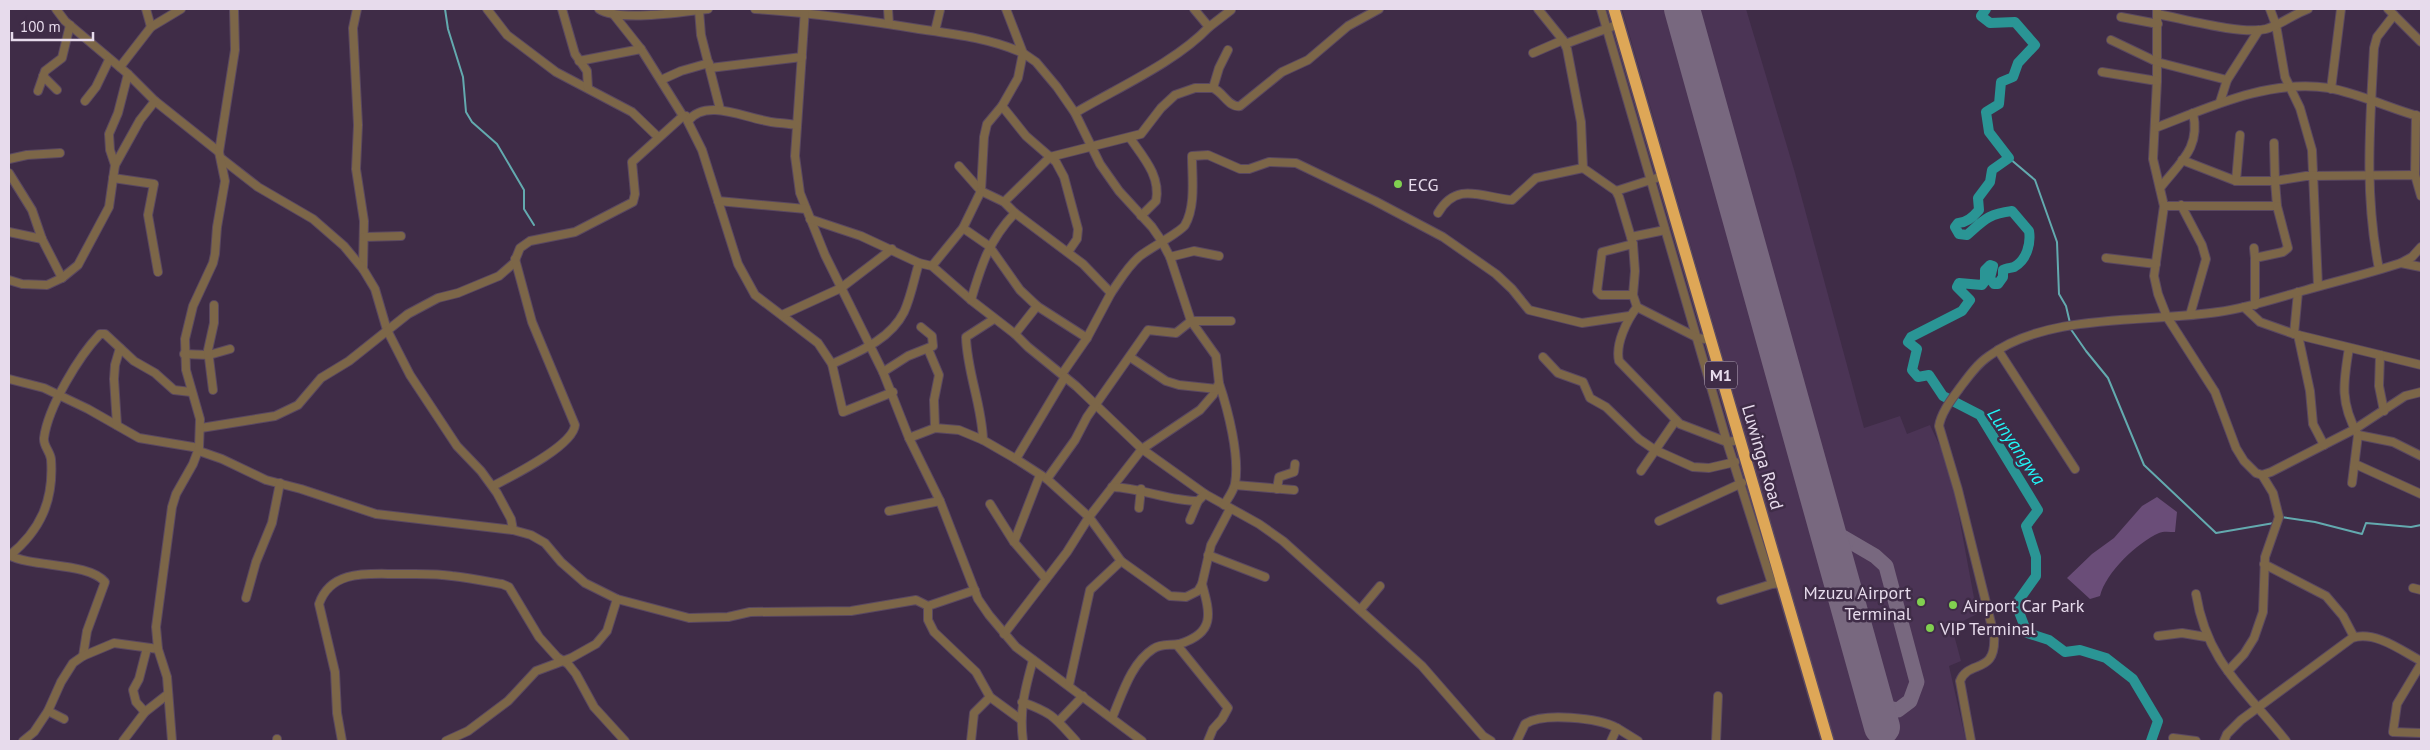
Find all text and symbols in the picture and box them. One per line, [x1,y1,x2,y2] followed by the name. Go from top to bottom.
[12,10,94,42] scale bar
[20,17,61,36] text: 100 m
[1408,173,1438,196] place label: ECG
[1392,178,1404,190] marker: ECG
[1705,362,1737,388] road number: M1
[1737,402,1789,512] street label: Luwinga Road
[1982,403,2052,490] water label: Lunyangwa
[1803,581,1912,625] place label: Mzuzu Airport Terminal
[1963,594,2085,617] place label: Airport Car Park
[1915,596,1927,608] marker: Mzuzu Airport Terminal
[1947,599,1959,611] marker: Airport Car Park
[1939,617,2036,640] place label: VIP Terminal
[1924,622,1936,634] marker: VIP Terminal

